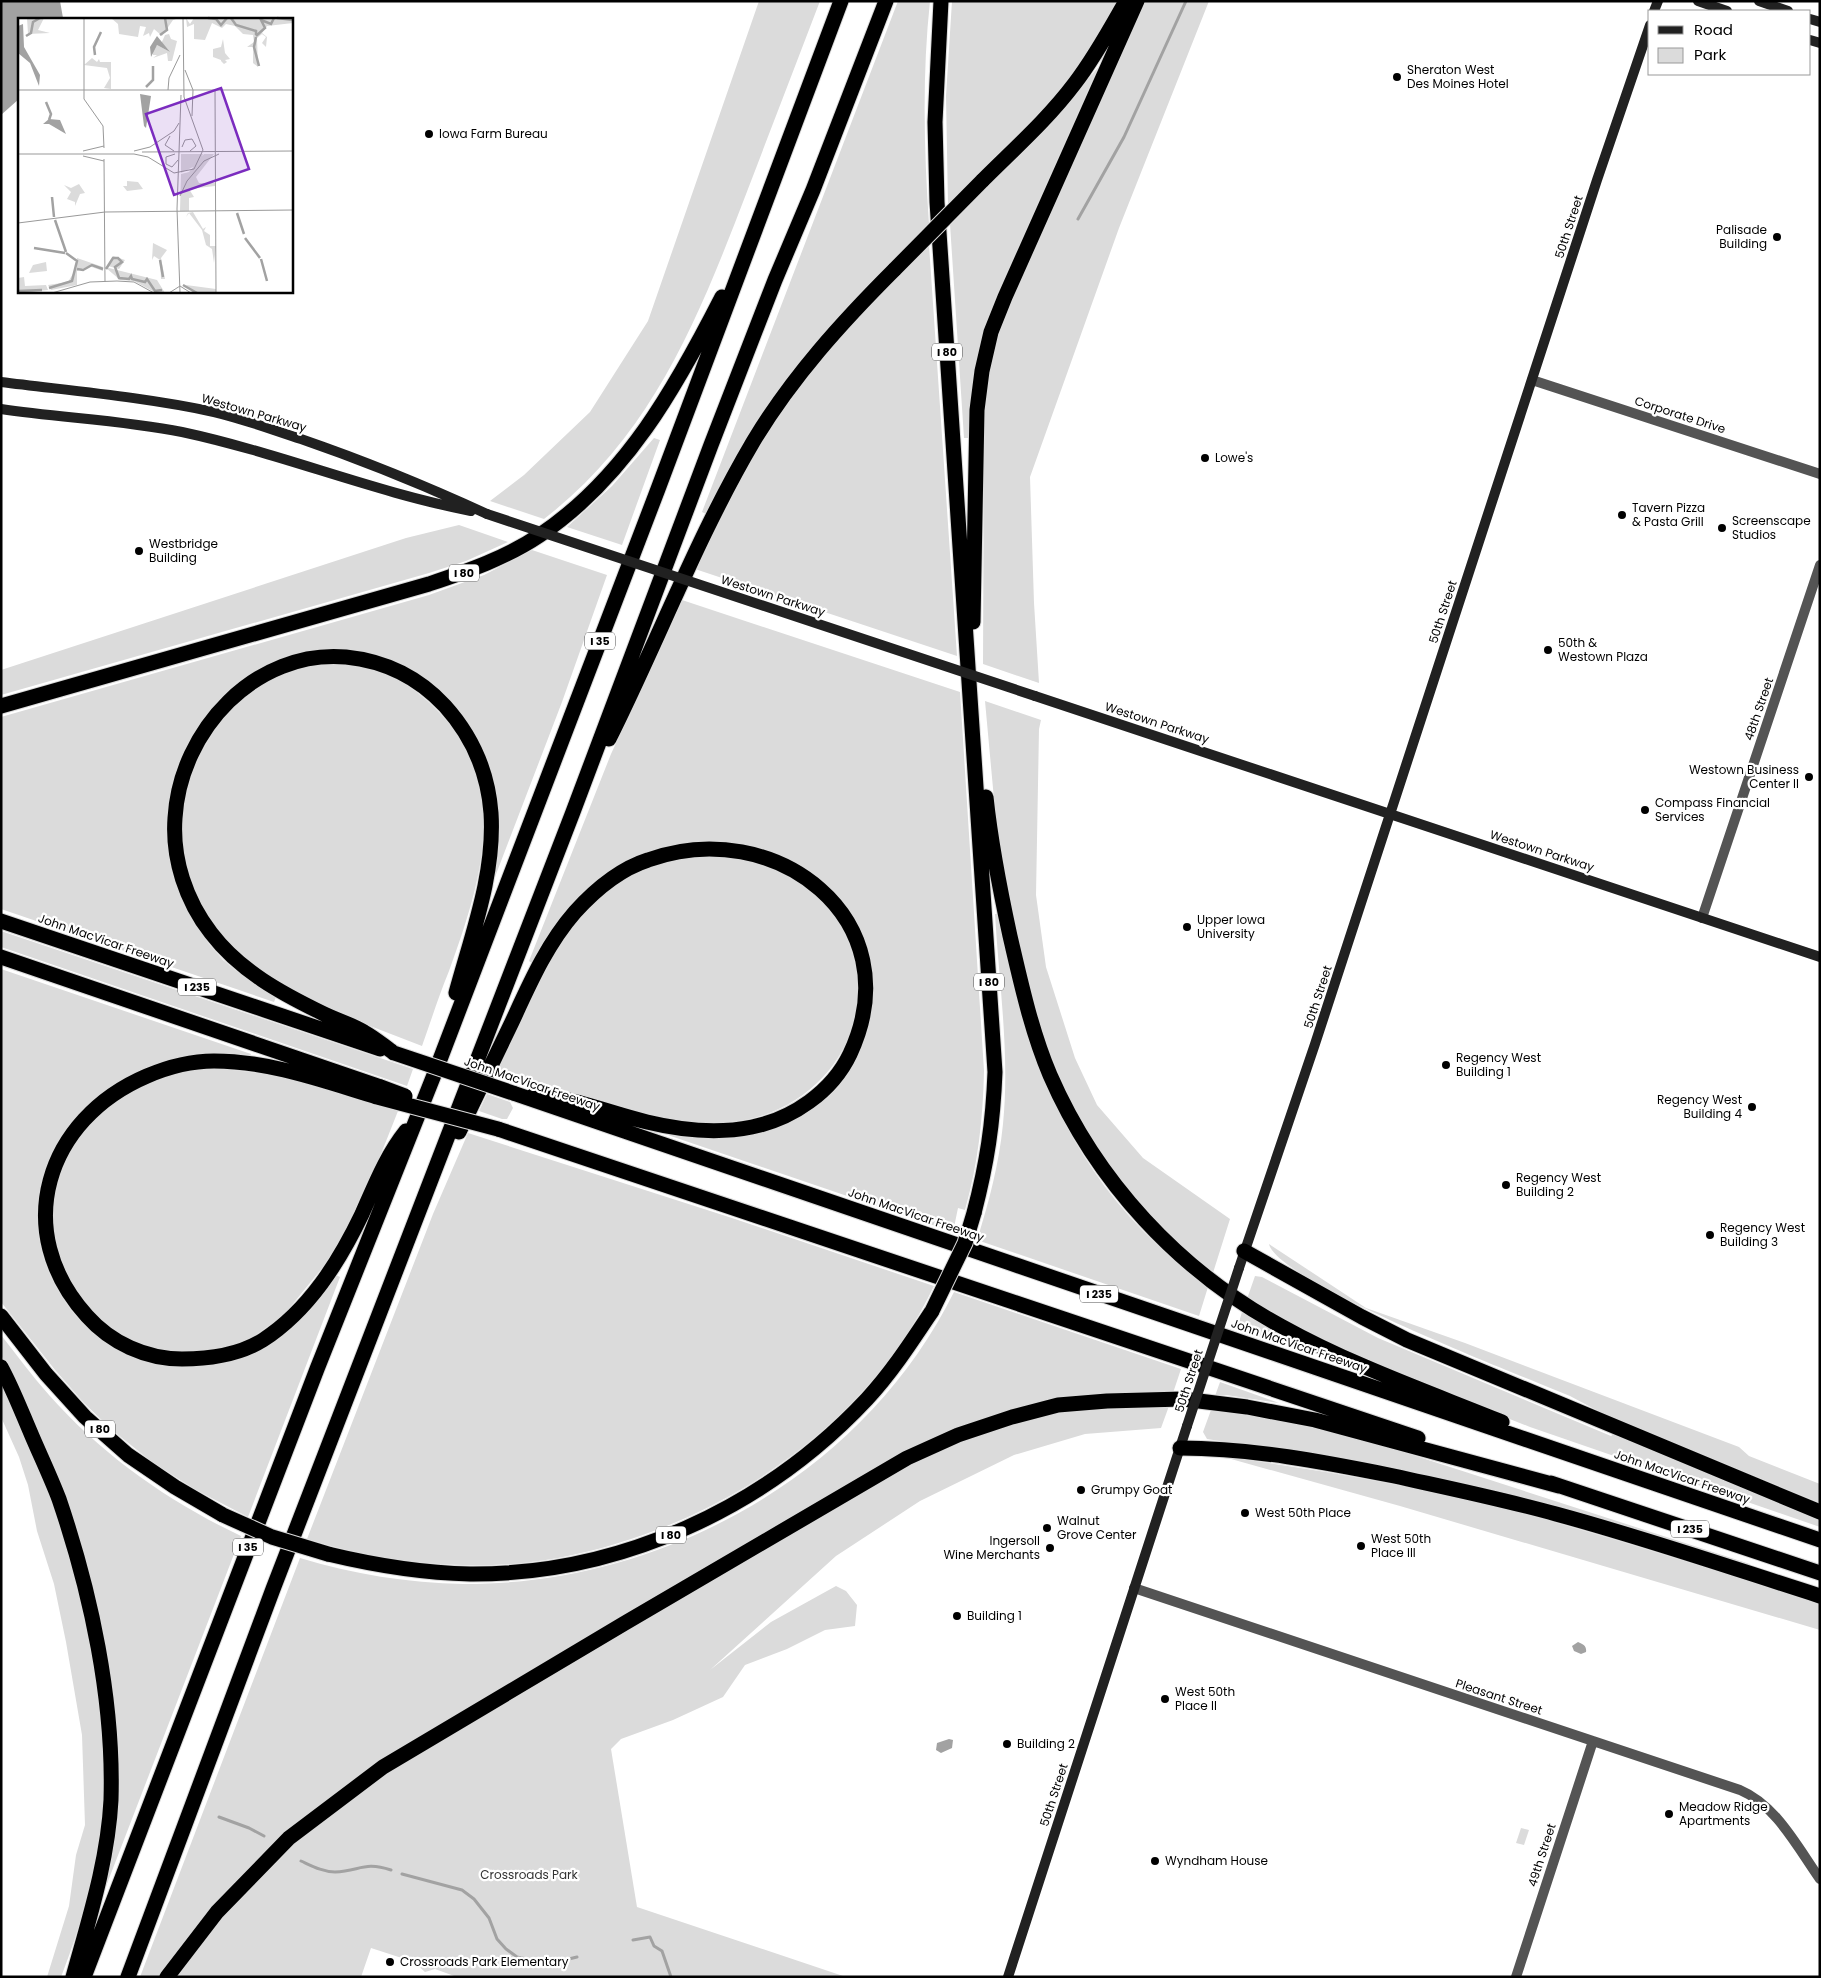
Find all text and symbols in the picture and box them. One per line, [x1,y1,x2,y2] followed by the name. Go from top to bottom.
[1648,10,1811,75] legend
[18,18,292,292] inset map
[1694,19,1733,40] text: Road
[1694,44,1726,65] text: Park
[1407,61,1509,92] place label: Sheraton West Des Moines Hotel
[1391,71,1403,83] marker: Sheraton West Des Moines Hotel
[439,125,548,142] place label: Iowa Farm Bureau
[423,128,435,140] marker: Iowa Farm Bureau
[1550,193,1587,261] street label: 50th Street
[1716,221,1767,252] place label: Palisade Building
[1771,231,1783,243] marker: Palisade Building
[932,344,962,361] road number: I 80
[200,389,309,436] street label: Westown Parkway
[1632,392,1728,437] street label: Corporate Drive
[1215,449,1253,466] place label: Lowe's
[1199,452,1211,464] marker: Lowe's
[1632,499,1705,530] place label: Tavern Pizza & Pasta Grill
[1616,509,1628,521] marker: Tavern Pizza & Pasta Grill
[1732,512,1811,543] place label: Screenscape Studios
[1716,522,1728,534] marker: Screenscape Studios
[149,535,218,566] place label: Westbridge Building
[133,545,145,557] marker: Westbridge Building
[449,564,479,582] road number: I 80
[719,571,828,620] street label: Westown Parkway
[1424,578,1461,646] street label: 50th Street
[585,632,615,649] road number: I 35
[1558,634,1648,665] place label: 50th & Westown Plaza
[1542,644,1554,656] marker: 50th & Westown Plaza
[1740,675,1777,743] street label: 48th Street
[1103,698,1212,747] street label: Westown Parkway
[1689,761,1799,792] place label: Westown Business Center II
[1803,771,1815,783] marker: Westown Business Center II
[1655,794,1770,825] place label: Compass Financial Services
[1639,804,1651,816] marker: Compass Financial Services
[1488,826,1597,875] street label: Westown Parkway
[36,909,177,972] street label: John MacVicar Freeway
[1197,911,1265,942] place label: Upper Iowa University
[1181,921,1193,933] marker: Upper Iowa University
[1299,963,1336,1031] street label: 50th Street
[974,974,1004,990] road number: I 80
[178,979,216,996] road number: I 235
[1456,1049,1541,1080] place label: Regency West Building 1
[462,1052,603,1115] street label: John MacVicar Freeway
[1440,1059,1452,1071] marker: Regency West Building 1
[1657,1091,1742,1122] place label: Regency West Building 4
[1746,1101,1758,1113] marker: Regency West Building 4
[1516,1169,1601,1200] place label: Regency West Building 2
[1500,1179,1512,1191] marker: Regency West Building 2
[846,1183,987,1246] street label: John MacVicar Freeway
[1720,1219,1805,1250] place label: Regency West Building 3
[1704,1229,1716,1241] marker: Regency West Building 3
[1080,1286,1118,1302] road number: I 235
[1229,1314,1370,1377] street label: John MacVicar Freeway
[1170,1347,1207,1415] street label: 50th Street
[85,1420,115,1438] road number: I 80
[1612,1445,1753,1508] street label: John MacVicar Freeway
[1091,1481,1172,1498] place label: Grumpy Goat
[1075,1484,1087,1496] marker: Grumpy Goat
[1255,1504,1351,1521] place label: West 50th Place
[1239,1507,1251,1519] marker: West 50th Place
[1057,1512,1137,1543] place label: Walnut Grove Center
[1671,1520,1709,1538] road number: I 235
[1041,1522,1053,1534] marker: Walnut Grove Center
[656,1526,686,1544] road number: I 80
[1371,1530,1431,1561] place label: West 50th Place III
[943,1532,1040,1563] place label: Ingersoll Wine Merchants
[233,1538,263,1555] road number: I 35
[1355,1540,1367,1552] marker: West 50th Place III
[1044,1542,1056,1554] marker: Ingersoll Wine Merchants
[967,1607,1022,1624] place label: Building 1
[951,1610,963,1622] marker: Building 1
[1454,1675,1545,1719] street label: Pleasant Street
[1175,1683,1235,1714] place label: West 50th Place II
[1159,1693,1171,1705] marker: West 50th Place II
[1017,1735,1075,1752] place label: Building 2
[1001,1738,1013,1750] marker: Building 2
[1035,1761,1072,1829] street label: 50th Street
[1679,1798,1768,1829] place label: Meadow Ridge Apartments
[1663,1808,1675,1820] marker: Meadow Ridge Apartments
[1523,1821,1560,1889] street label: 49th Street
[1165,1852,1268,1869] place label: Wyndham House
[1149,1855,1161,1867] marker: Wyndham House
[480,1866,579,1883] park label: Crossroads Park
[400,1953,569,1970] place label: Crossroads Park Elementary
[384,1956,396,1968] marker: Crossroads Park Elementary

